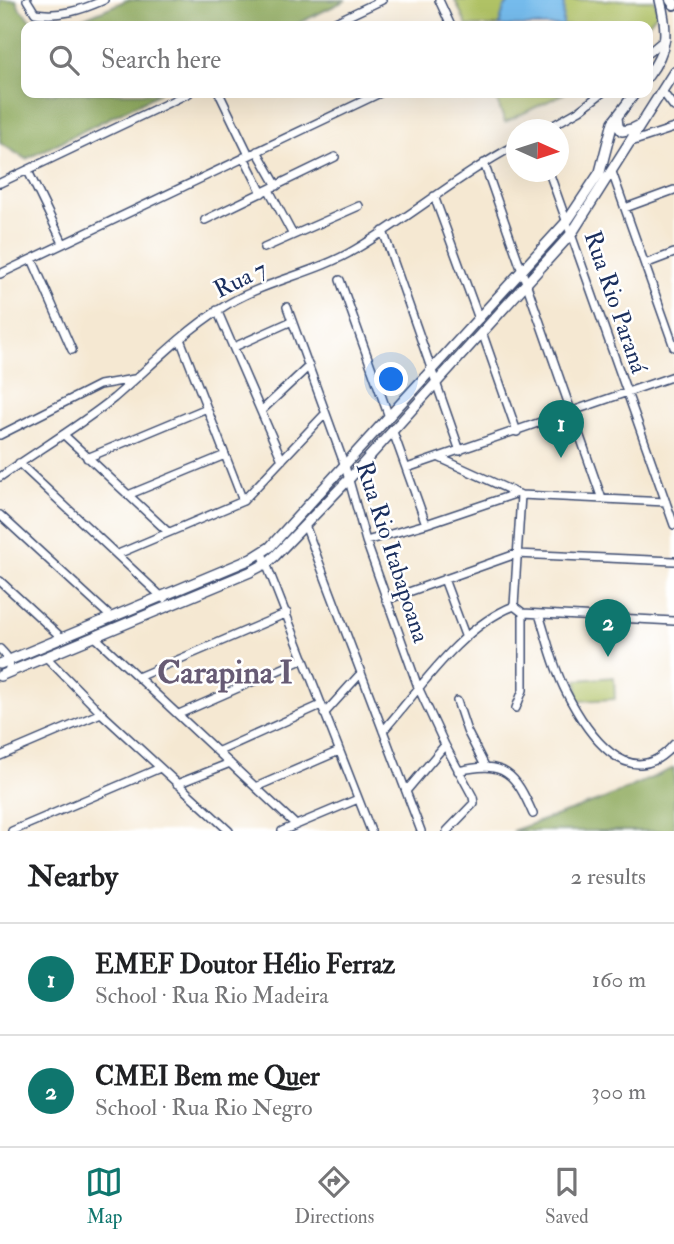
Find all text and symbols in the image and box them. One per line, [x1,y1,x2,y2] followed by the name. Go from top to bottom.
[21,21,653,98] search box
[45,41,83,79] icon: search
[101,44,221,76] text: Search here
[506,119,569,182] north arrow
[577,227,655,379] street label: Rua Rio Paraná
[209,253,272,306] street label: Rua 7
[374,362,408,396] your location
[538,400,584,458] pin: 1
[349,458,437,648] street label: Rua Rio Itabapoana
[585,599,631,657] pin: 2
[157,653,293,693] district label: Carapina I
[28,858,118,895] text: Nearby
[571,862,646,891] text: 2 results
[95,949,395,981] text: EMEF Doutor Hélio Ferraz
[47,965,55,994] text: 1
[592,965,646,994] text: 160 m
[95,981,329,1010] text: School · Rua Rio Madeira
[95,1061,320,1093] text: CMEI Bem me Quer
[45,1077,57,1106] text: 2
[591,1077,646,1106] text: 300 m
[95,1093,313,1122] text: School · Rua Rio Negro
[85,1163,123,1229] tab: Map
[294,1163,374,1229] tab: Directions
[545,1163,589,1229] tab: Saved

